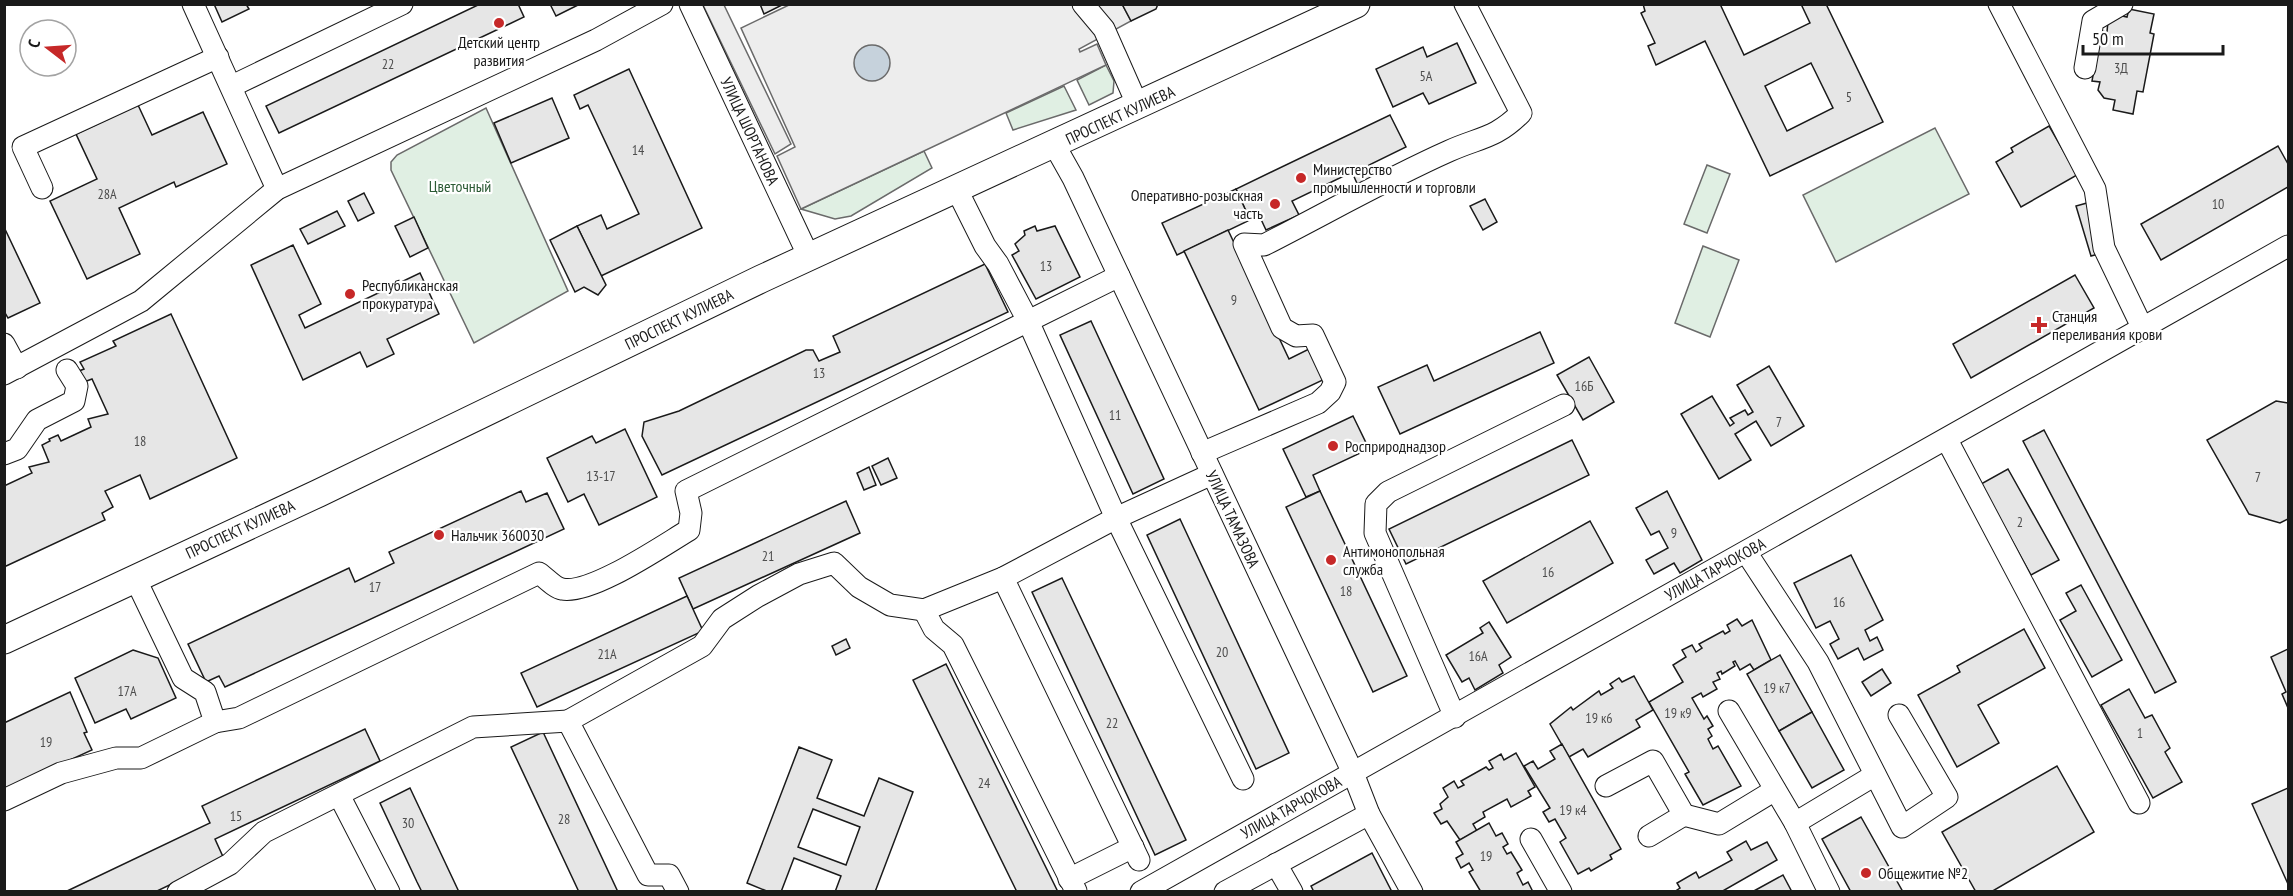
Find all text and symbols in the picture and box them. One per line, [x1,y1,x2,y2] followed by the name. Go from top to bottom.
[492,16,506,30] marker: Детский центр развития
[18,18,78,78] north arrow
[2083,18,2222,56] scale bar
[2092,27,2124,50] text: 50 m
[458,32,540,70] place label: Детский центр развития
[23,37,44,50] text: С
[382,55,394,73] house number: 22
[2114,59,2128,77] house number: 3Д
[1420,67,1433,85] house number: 5А
[716,74,784,188] street label: УЛИЦА ШОРТАНОВА
[1062,81,1178,149] street label: ПРОСПЕКТ КУЛИЕВА
[1846,88,1852,106] house number: 5
[632,141,645,159] house number: 14
[1313,159,1476,197] place label: Министерство промышленности и торговли
[1294,171,1308,185] marker: Министерство промышленности и торговли
[429,176,491,196] park label: Цветочный
[97,185,117,203] house number: 28А
[1131,185,1263,223] place label: Оперативно-розыскная часть
[2212,195,2224,213] house number: 10
[1268,197,1282,211] marker: Оперативно-розыскная часть
[1040,257,1052,275] house number: 13
[362,275,458,313] place label: Республиканская прокуратура
[622,284,737,354] street label: ПРОСПЕКТ КУЛИЕВА
[343,287,357,301] marker: Республиканская прокуратура
[1231,291,1237,309] house number: 9
[2052,306,2162,344] place label: Станция переливания крови
[2030,316,2048,334] marker: Станция переливания крови
[813,364,825,382] house number: 13
[1575,377,1593,395] house number: 16Б
[1109,406,1121,424] house number: 11
[1776,413,1782,431] house number: 7
[134,432,146,450] house number: 18
[1345,436,1446,456] place label: Росприроднадзор
[1326,439,1340,453] marker: Росприроднадзор
[586,467,616,485] house number: 13-17
[1202,467,1264,571] street label: УЛИЦА ТАМАЗОВА
[2255,468,2261,486] house number: 7
[182,495,298,563] street label: ПРОСПЕКТ КУЛИЕВА
[2017,513,2023,531] house number: 2
[1671,524,1677,542] house number: 9
[451,525,544,545] place label: Нальчик 360030
[432,528,446,542] marker: Нальчик 360030
[1661,533,1769,605] street label: УЛИЦА ТАРЧОКОВА
[1343,541,1445,579] place label: Антимонопольная служба
[762,547,774,565] house number: 21
[1324,553,1338,567] marker: Антимонопольная служба
[1542,563,1554,581] house number: 16
[369,578,381,596] house number: 17
[1340,582,1352,600] house number: 18
[1833,593,1845,611] house number: 16
[1216,643,1228,661] house number: 20
[597,645,617,663] house number: 21А
[1468,647,1488,665] house number: 16А
[1763,679,1791,697] house number: 19 к7
[117,682,137,700] house number: 17А
[1664,704,1692,722] house number: 19 к9
[1585,709,1613,727] house number: 19 к6
[1106,714,1118,732] house number: 22
[2137,724,2143,742] house number: 1
[40,733,52,751] house number: 19
[1237,771,1345,843] street label: УЛИЦА ТАРЧОКОВА
[978,774,991,792] house number: 24
[1559,801,1587,819] house number: 19 к4
[230,807,242,825] house number: 15
[558,810,570,828] house number: 28
[402,814,414,832] house number: 30
[1480,847,1492,865] house number: 19
[1878,863,1968,883] place label: Общежитие №2
[1859,866,1873,880] marker: Общежитие №2

